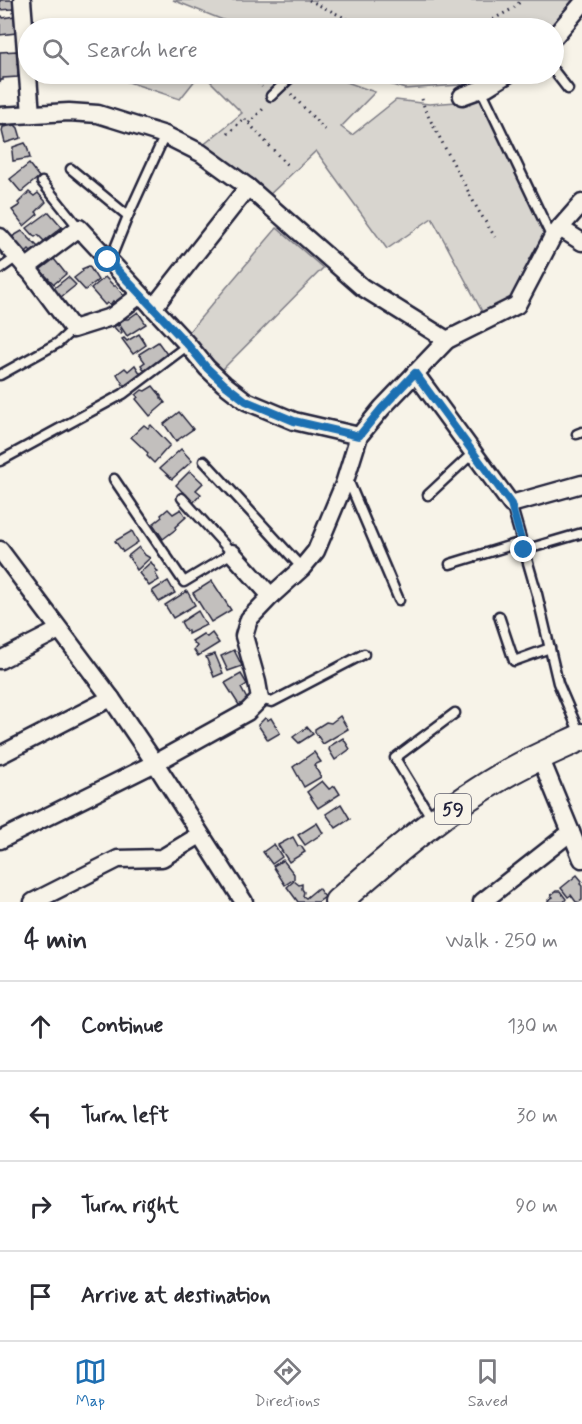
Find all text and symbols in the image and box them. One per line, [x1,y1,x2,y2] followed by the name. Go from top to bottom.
[18,18,564,84] search box
[39,35,72,68] icon: search
[87,37,198,65] text: Search here
[94,246,120,272] route start
[510,536,536,562] route end
[435,794,471,824] road number: 59
[24,924,87,958] text: 4 min
[446,928,558,955] text: Walk · 250 m
[24,1010,57,1043] icon: ahead
[81,1012,163,1040] text: Continue
[507,1013,558,1040] text: 130 m
[24,1100,57,1133] icon: left
[81,1102,169,1130] text: Turn left
[516,1103,558,1130] text: 30 m
[24,1190,57,1223] icon: right
[81,1192,179,1220] text: Turn right
[515,1193,558,1220] text: 90 m
[24,1280,57,1313] icon: arrive
[81,1282,271,1310] text: Arrive at destination
[74,1355,107,1412] tab: Map
[254,1355,320,1412] tab: Directions
[468,1355,508,1412] tab: Saved

